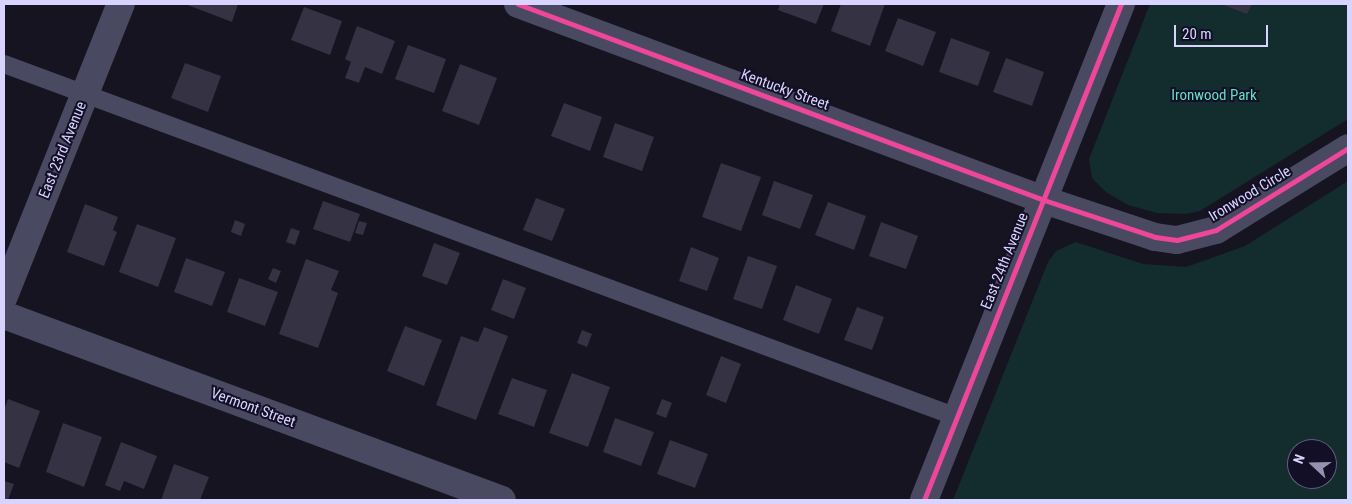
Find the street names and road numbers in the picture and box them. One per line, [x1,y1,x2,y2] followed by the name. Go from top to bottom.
[738,66,832,114] street label: Kentucky Street
[35,99,91,201] street label: East 23rd Avenue
[1206,162,1294,226] street label: Ironwood Circle
[977,210,1033,312] street label: East 24th Avenue
[208,384,298,432] street label: Vermont Street

